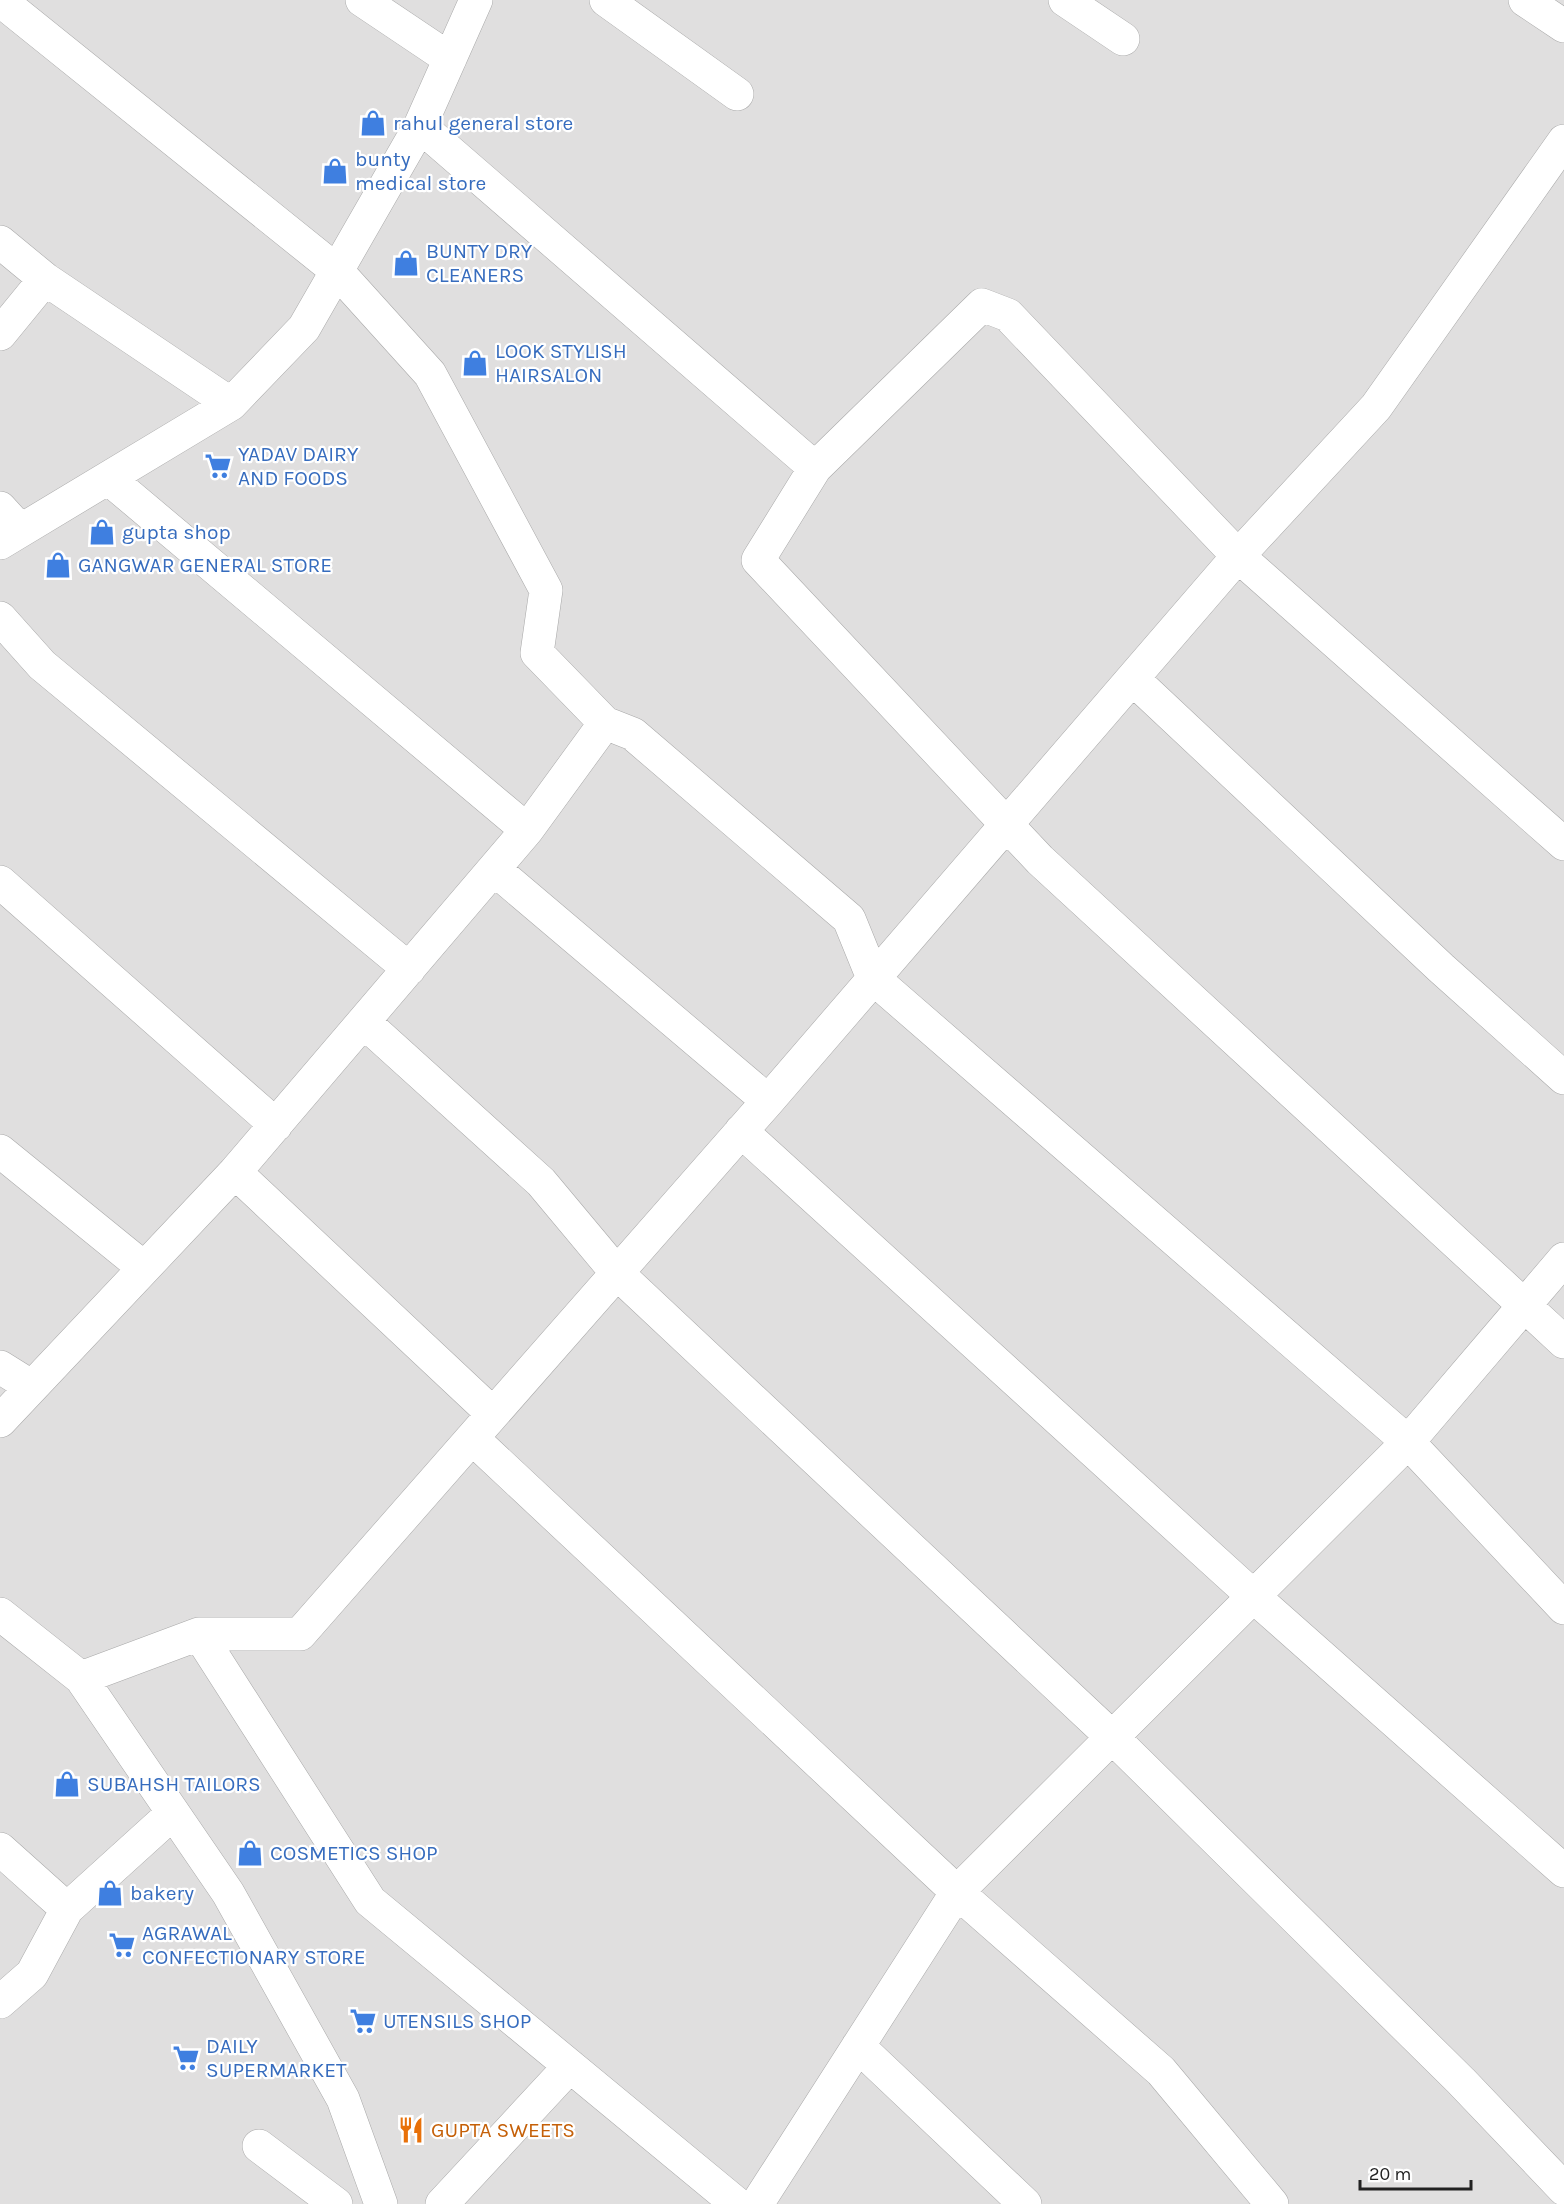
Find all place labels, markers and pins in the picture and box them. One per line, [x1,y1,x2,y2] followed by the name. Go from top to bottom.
[358,108,388,138] shop icon: rahul general store
[393,111,573,135] place label: rahul general store
[355,147,486,195] place label: bunty medical store
[320,156,350,186] shop icon: bunty medical store
[426,239,533,287] place label: BUNTY DRY CLEANERS
[391,248,421,278] shop icon: BUNTY DRY CLEANERS
[495,339,627,387] place label: LOOK STYLISH HAIRSALON
[460,348,490,378] shop icon: LOOK STYLISH HAIRSALON
[238,442,359,490] place label: YADAV DAIRY AND FOODS
[203,451,233,481] supermarket icon: YADAV DAIRY AND FOODS
[87,517,117,547] shop icon: gupta shop
[122,520,231,544] place label: gupta shop
[43,550,73,580] shop icon: GANGWAR GENERAL STORE
[78,553,332,577] place label: GANGWAR GENERAL STORE
[52,1769,82,1799] shop icon: SUBAHSH TAILORS
[87,1772,261,1796] place label: SUBAHSH TAILORS
[235,1838,265,1868] shop icon: COSMETICS SHOP
[270,1841,438,1865] place label: COSMETICS SHOP
[95,1878,125,1908] shop icon: bakery
[130,1881,194,1905] place label: bakery
[142,1921,366,1969] place label: AGRAWAL CONFECTIONARY STORE
[107,1930,137,1960] supermarket icon: AGRAWAL CONFECTIONARY STORE
[348,2006,378,2036] supermarket icon: UTENSILS SHOP
[383,2009,531,2033] place label: UTENSILS SHOP
[206,2034,347,2082] place label: DAILY SUPERMARKET
[171,2043,201,2073] supermarket icon: DAILY SUPERMARKET
[396,2115,426,2145] restaurant icon: GUPTA SWEETS
[431,2118,575,2142] place label: GUPTA SWEETS

